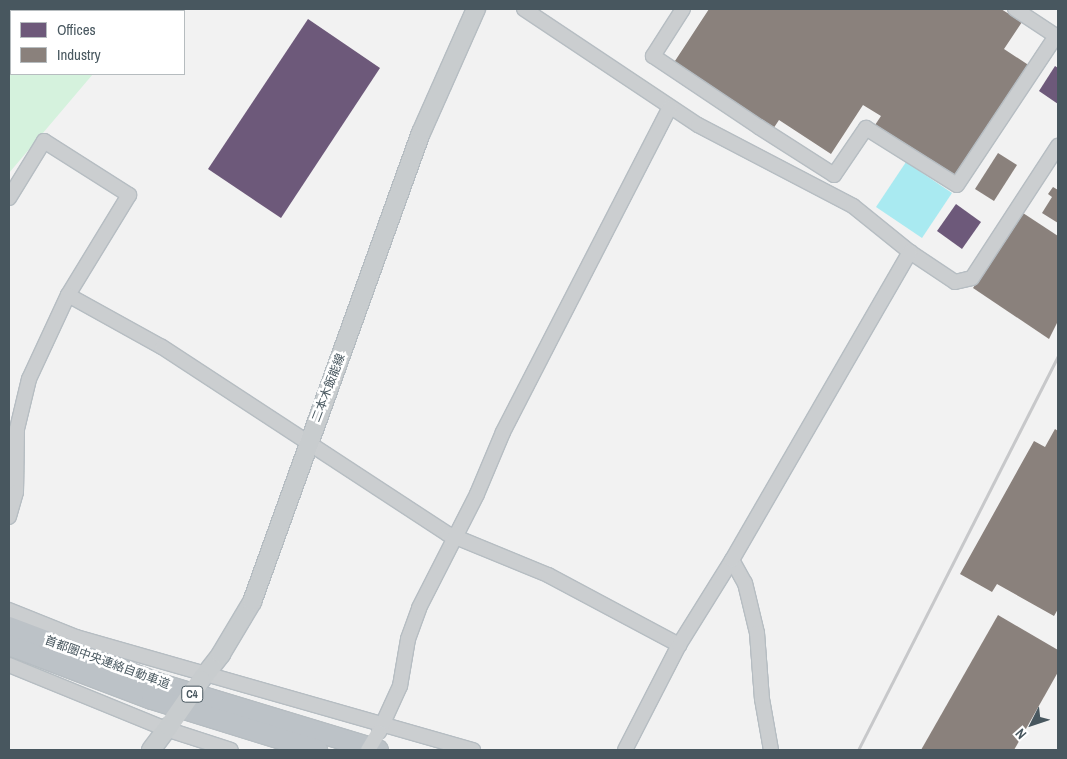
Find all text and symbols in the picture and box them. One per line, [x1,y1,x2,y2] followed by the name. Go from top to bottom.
[10,10,185,75] legend
[57,19,96,40] text: Offices
[57,44,101,65] text: Industry
[309,352,349,424] street label: 二本木飯能線
[43,634,171,692] street label: 首都圏中央連絡自動車道
[181,686,203,702] road number: C4
[1007,699,1057,749] north arrow
[1011,725,1030,743] text: N

